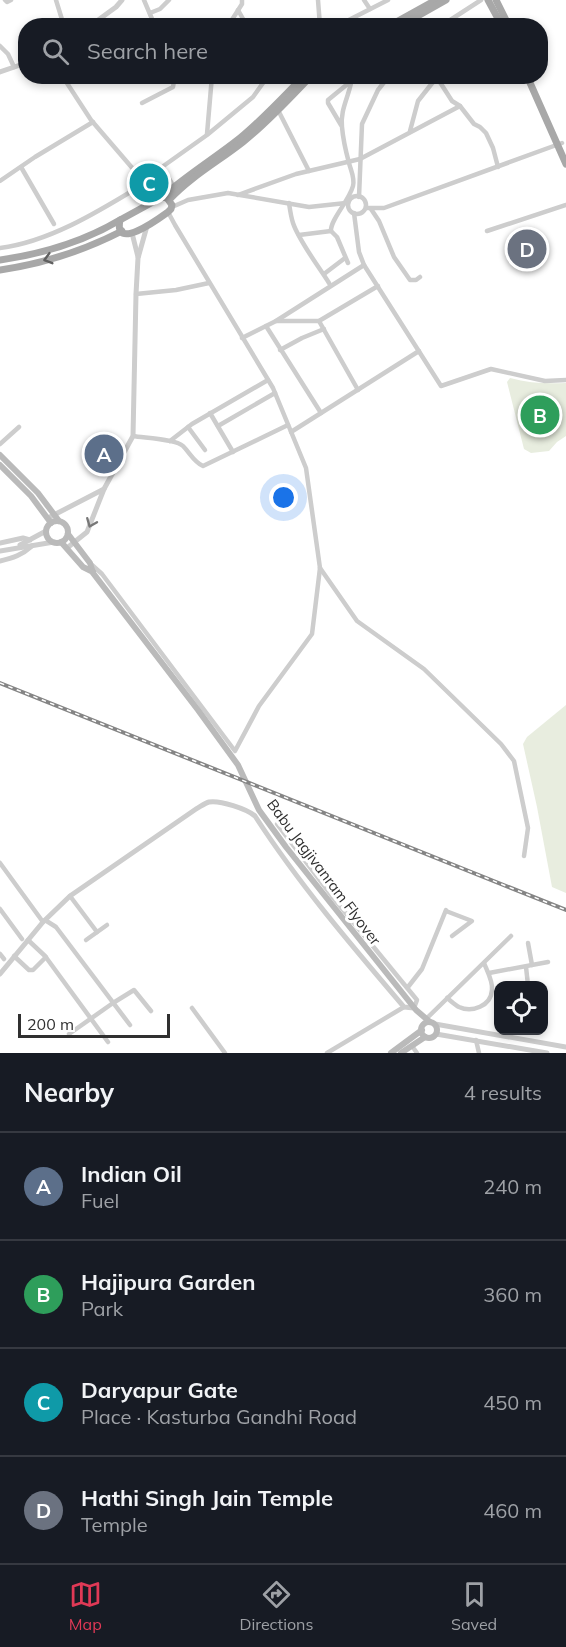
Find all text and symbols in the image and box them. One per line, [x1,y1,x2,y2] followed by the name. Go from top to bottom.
[18,18,548,84] search box
[39,35,72,68] icon: search
[87,37,208,65] text: Search here
[130,160,168,206] pin: C
[508,226,546,272] pin: D
[43,252,54,264] one-way arrow
[520,392,560,438] pin: B
[84,432,124,476] pin: A
[269,483,298,512] your location
[86,516,98,527] one-way arrow
[263,795,385,949] street label: Babu Jagjivanram Flyover
[494,981,548,1035] map controls
[494,981,548,1035] button: locate
[18,1011,170,1038] scale bar
[27,1014,74,1034] text: 200 m
[24,1076,114,1109] text: Nearby
[464,1080,542,1105] text: 4 results
[81,1160,182,1188] text: Indian Oil
[36,1174,51,1199] text: A
[483,1174,542,1199] text: 240 m
[81,1188,119,1213] text: Fuel
[81,1268,255,1296] text: Hajipura Garden
[37,1282,50,1307] text: B
[483,1282,542,1307] text: 360 m
[81,1296,123,1321] text: Park
[81,1376,238,1404] text: Daryapur Gate
[37,1390,50,1415] text: C
[483,1390,542,1415] text: 450 m
[81,1404,357,1429] text: Place · Kasturba Gandhi Road
[81,1484,333,1512] text: Hathi Singh Jain Temple
[36,1498,51,1523] text: D
[483,1498,542,1523] text: 460 m
[81,1512,148,1537] text: Temple
[69,1578,102,1634] tab: Map
[239,1578,313,1634] tab: Directions
[451,1578,497,1634] tab: Saved

